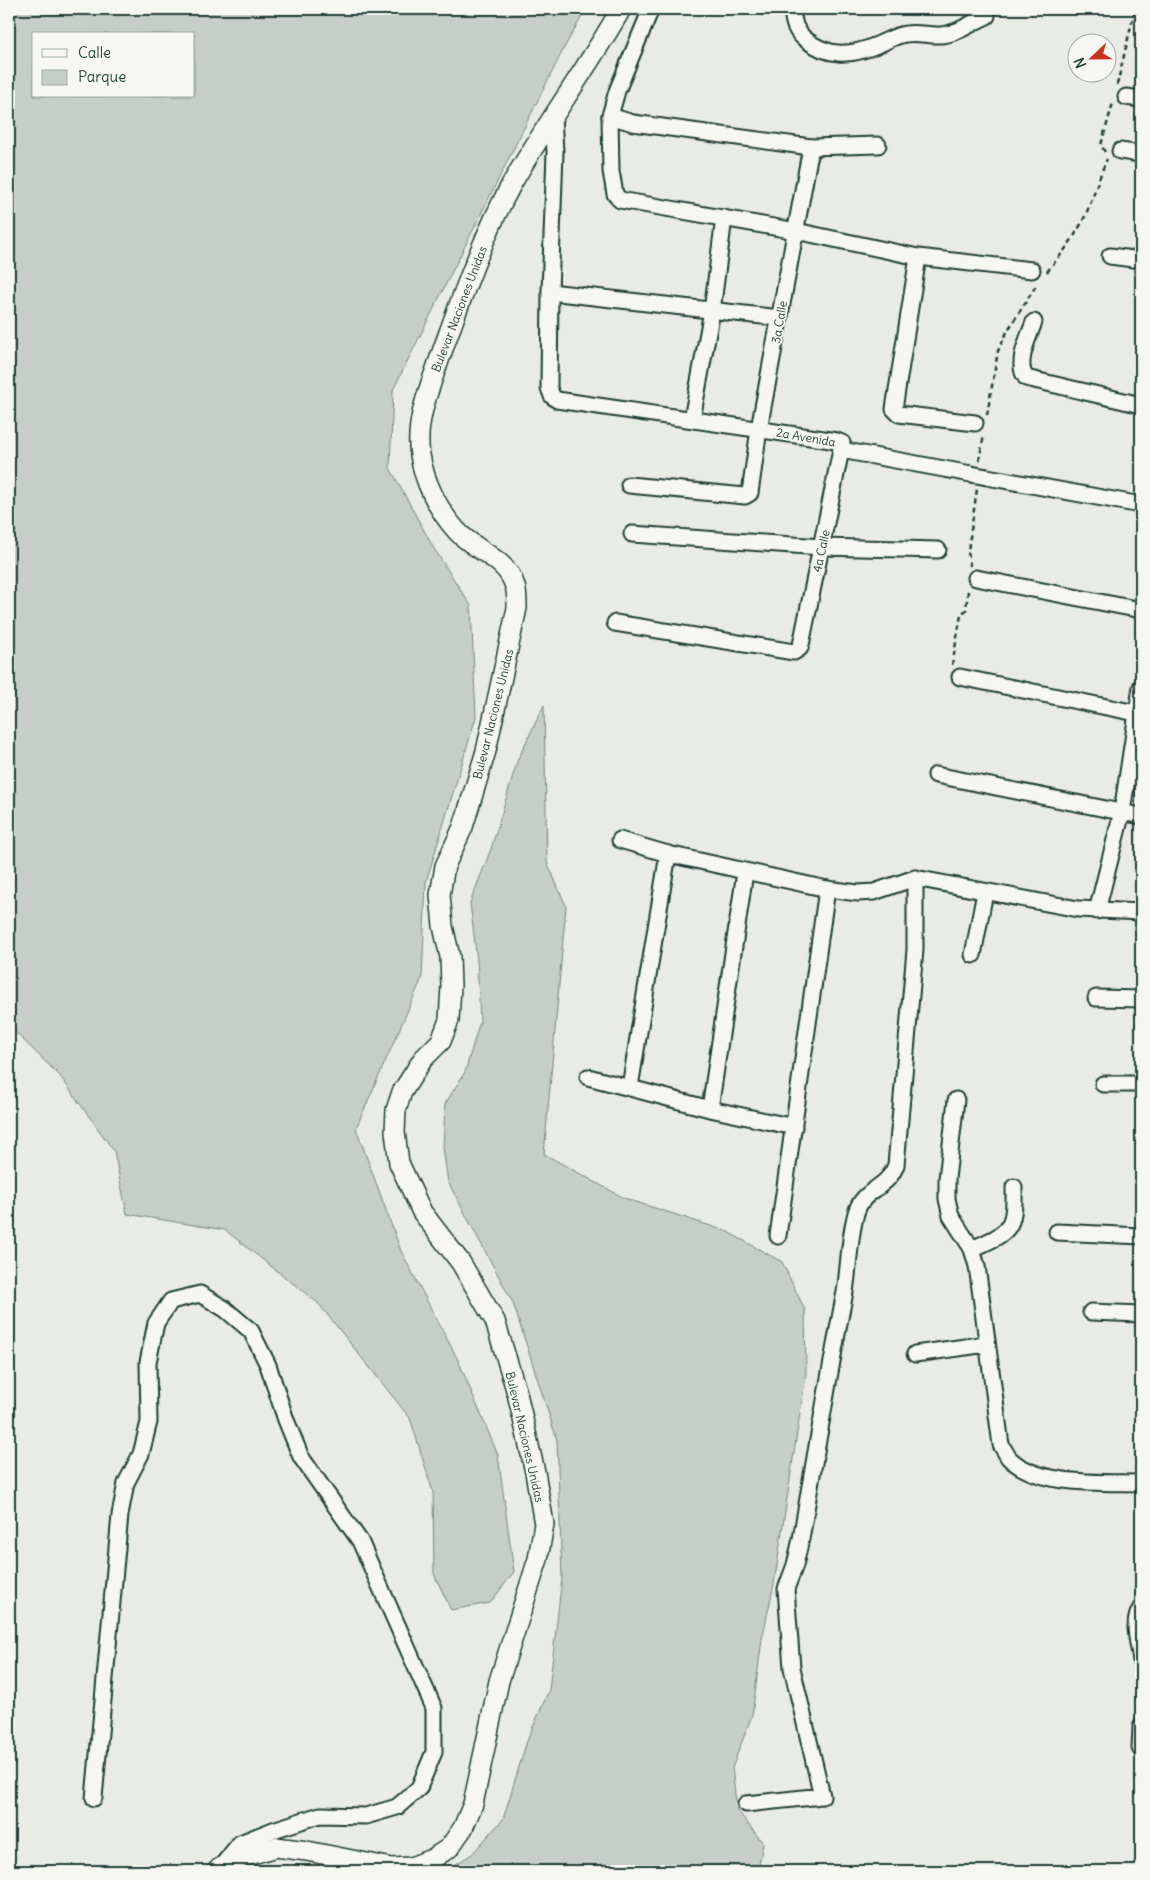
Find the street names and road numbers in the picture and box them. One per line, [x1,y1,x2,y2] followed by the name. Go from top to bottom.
[428,244,490,374] street label: Bulevar Naciones Unidas
[768,300,790,344] street label: 3a Calle
[775,424,837,450] street label: 2a Avenida
[809,528,833,574] street label: 4a Calle
[470,647,516,781] street label: Bulevar Naciones Unidas
[503,1370,547,1504] street label: Bulevar Naciones Unidas

